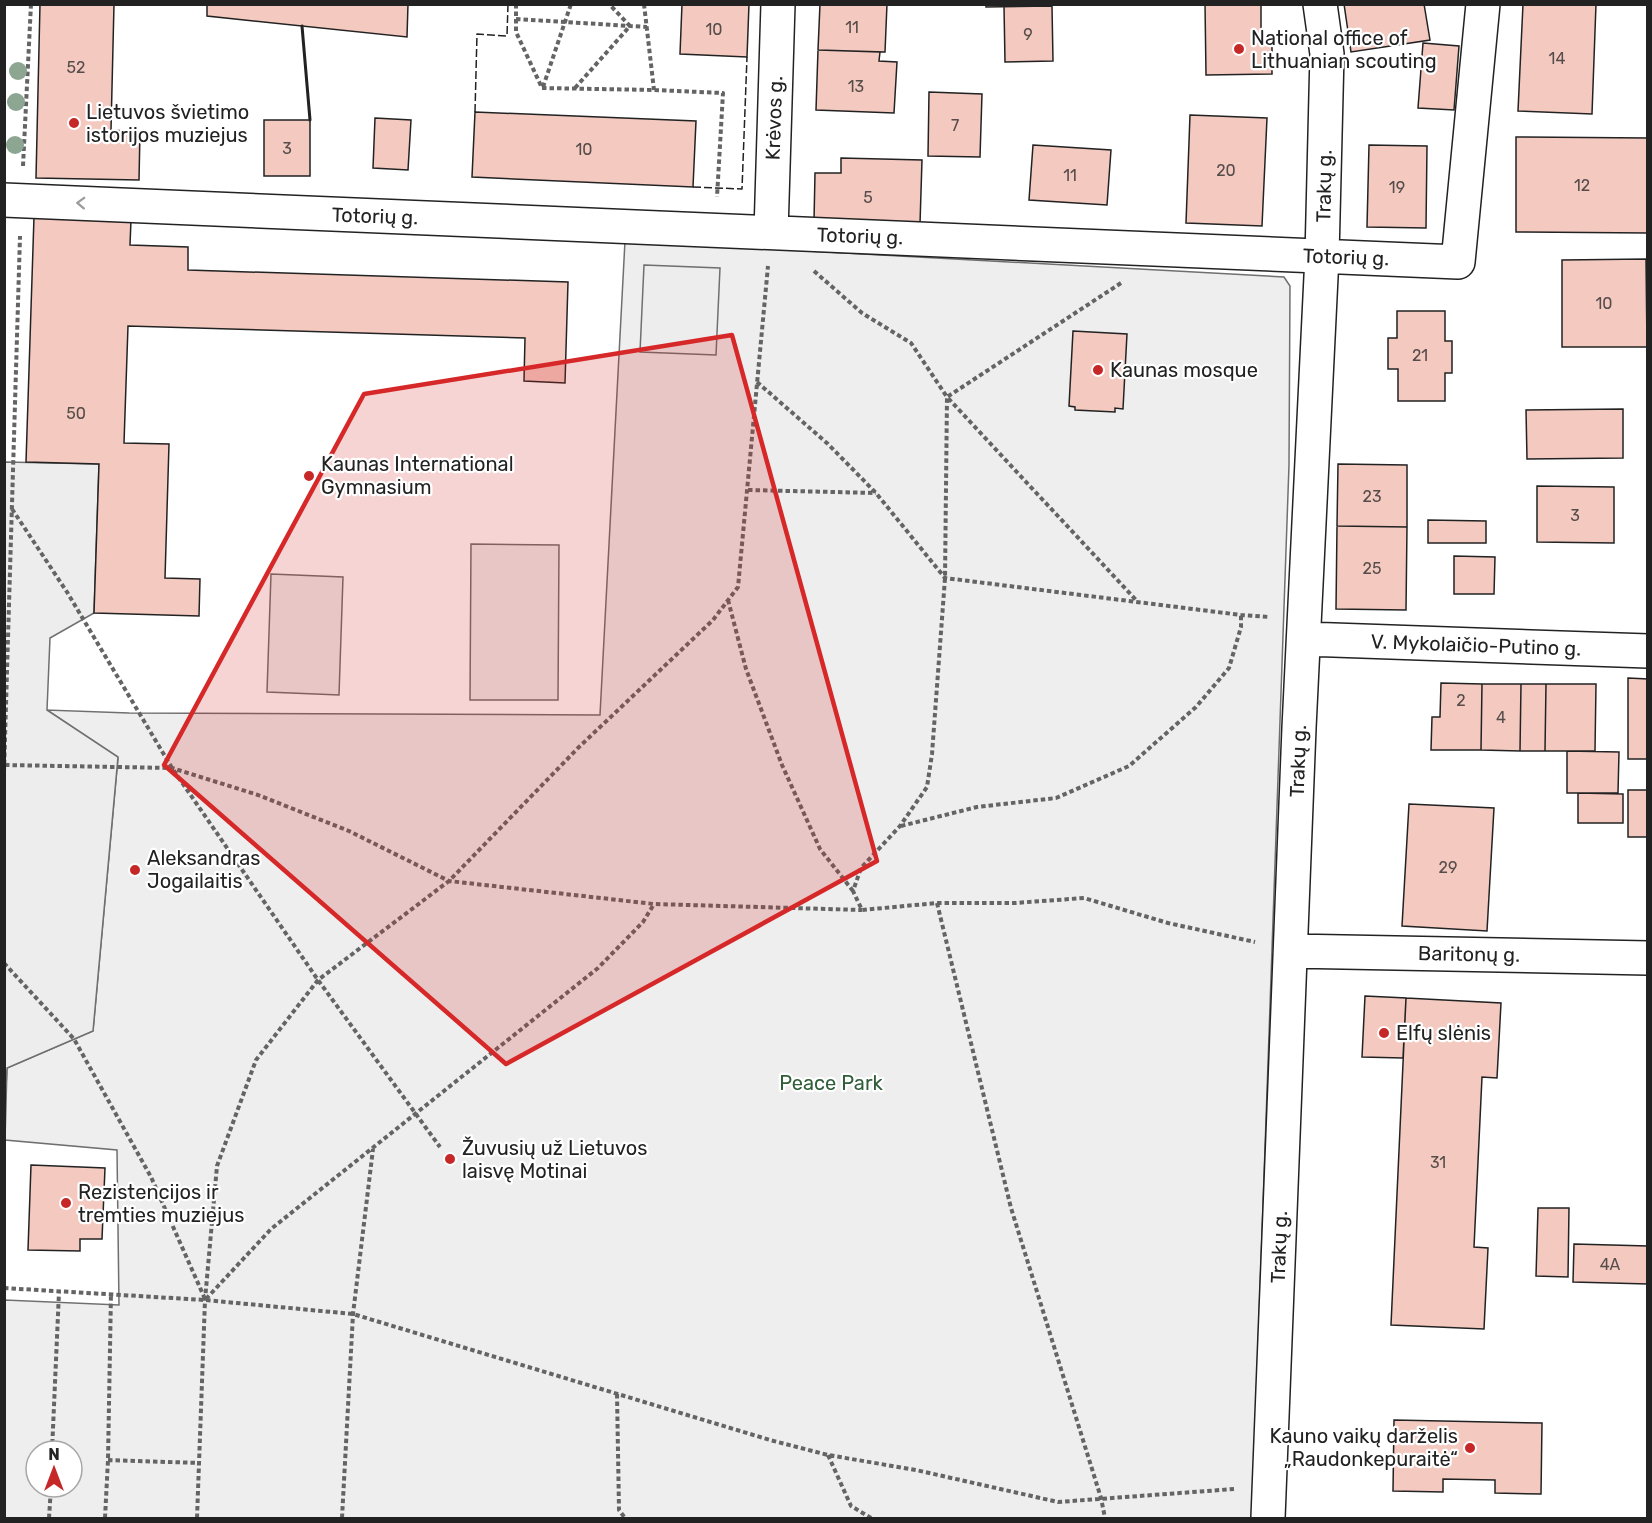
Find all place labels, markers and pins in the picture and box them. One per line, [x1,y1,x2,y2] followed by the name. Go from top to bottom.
[1251,26,1437,73] place label: National office of Lithuanian scouting
[1232,42,1246,56] marker: National office of Lithuanian scouting
[86,100,249,147] place label: Lietuvos švietimo istorijos muziejus
[67,116,81,130] marker: Lietuvos švietimo istorijos muziejus
[1110,358,1258,382] place label: Kaunas mosque
[1091,363,1105,377] marker: Kaunas mosque
[321,452,514,499] place label: Kaunas International Gymnasium
[302,469,316,483] marker: Kaunas International Gymnasium
[147,846,261,893] place label: Aleksandras Jogailaitis
[128,863,142,877] marker: Aleksandras Jogailaitis
[1396,1021,1491,1045] place label: Elfų slėnis
[1377,1026,1391,1040] marker: Elfų slėnis
[462,1136,647,1183] place label: Žuvusių už Lietuvos laisvę Motinai
[443,1152,457,1166] marker: Žuvusių už Lietuvos laisvę Motinai
[78,1180,244,1227] place label: Rezistencijos ir tremties muziejus
[59,1196,73,1210] marker: Rezistencijos ir tremties muziejus
[1270,1424,1458,1471] place label: Kauno vaikų darželis „Raudonkepuraitė“
[1463,1441,1477,1455] marker: Kauno vaikų darželis „Raudonkepuraitė“

